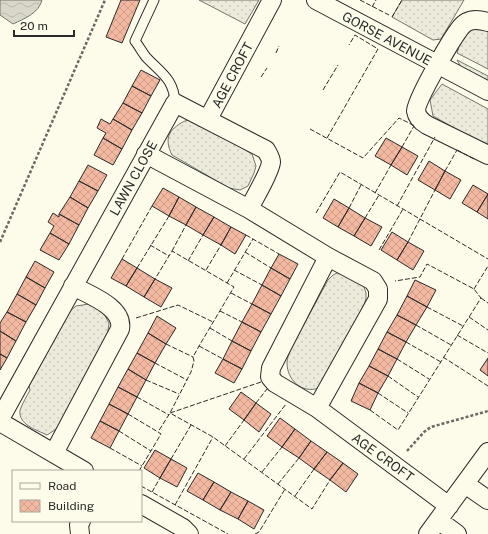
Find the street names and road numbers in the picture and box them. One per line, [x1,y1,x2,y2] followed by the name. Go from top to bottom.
[340,9,434,68] street label: GORSE AVENUE
[209,39,256,111] street label: AGE CROFT
[107,138,160,218] street label: LAWN CLOSE
[349,430,417,485] street label: AGE CROFT

